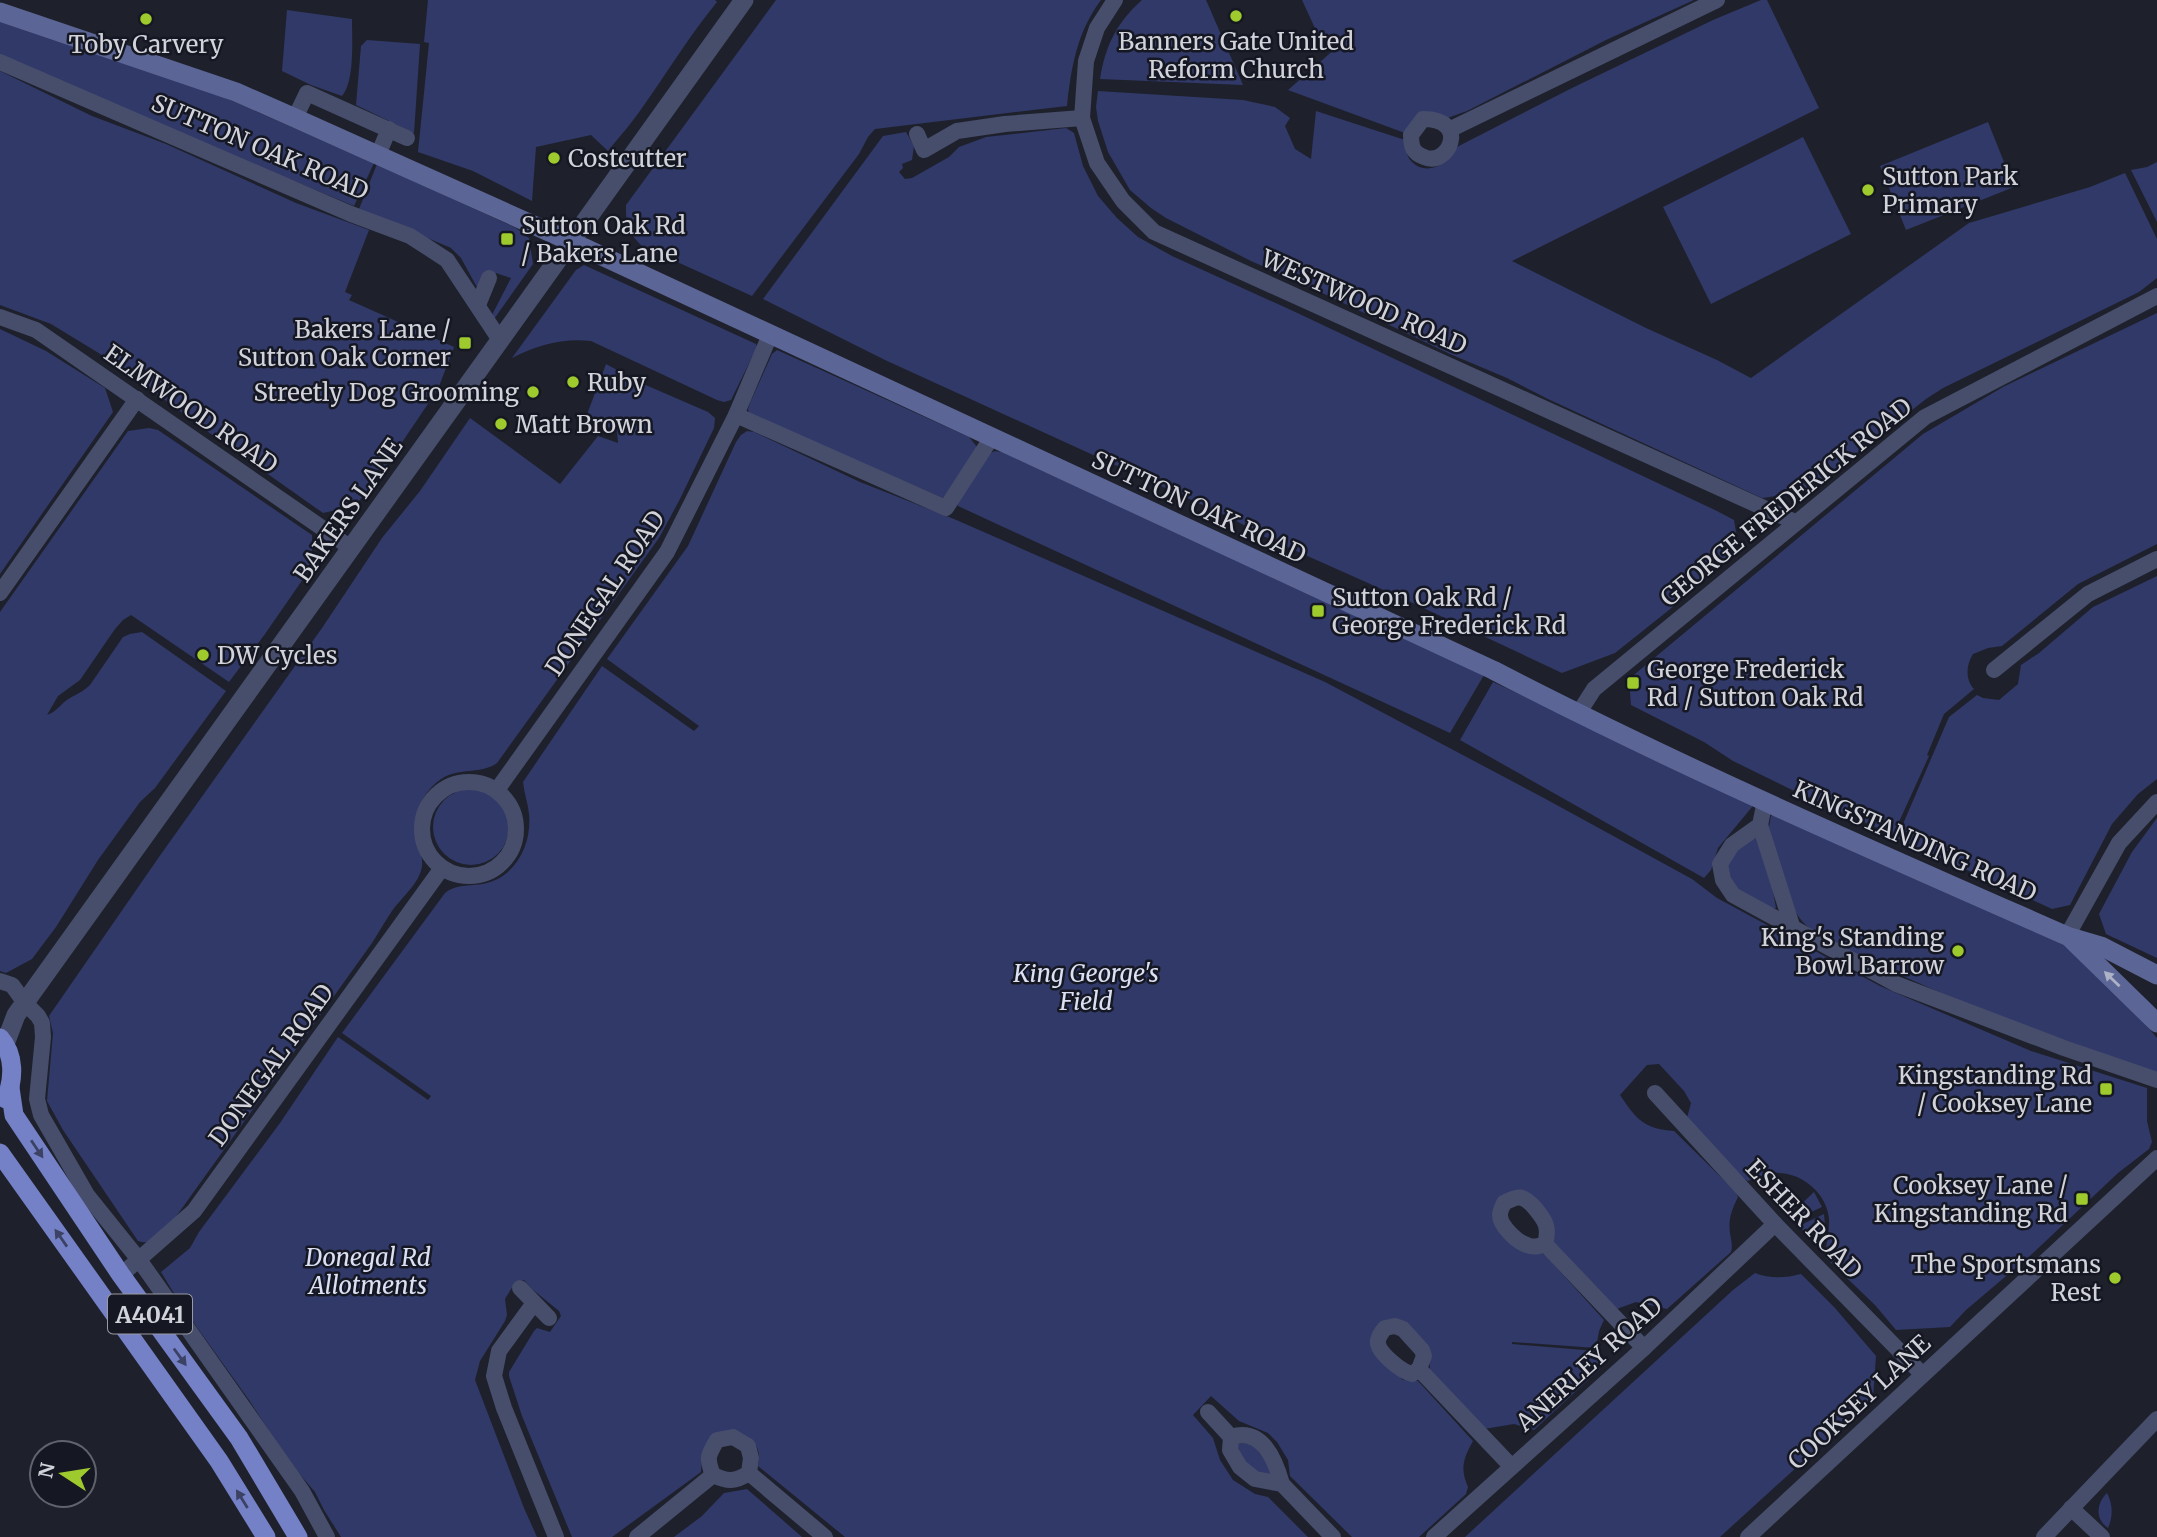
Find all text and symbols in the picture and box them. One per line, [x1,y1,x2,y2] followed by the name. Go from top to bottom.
[1228,8,1244,24] marker: Banners Gate United Reform Church
[138,11,154,27] marker: Toby Carvery
[1118,26,1354,85] place label: Banners Gate United Reform Church
[69,29,224,60] place label: Toby Carvery
[147,87,373,207] street label: SUTTON OAK ROAD
[568,143,687,174] place label: Costcutter
[546,150,562,166] marker: Costcutter
[1882,161,2019,220] place label: Sutton Park Primary
[1860,182,1876,198] marker: Sutton Park Primary
[521,210,686,269] place label: Sutton Oak Rd / Bakers Lane
[499,231,515,247] marker: Sutton Oak Rd / Bakers Lane
[1255,242,1472,361] street label: WESTWOOD ROAD
[238,314,451,373] place label: Bakers Lane / Sutton Oak Corner
[457,335,473,351] marker: Bakers Lane / Sutton Oak Corner
[98,338,284,480] street label: ELMWOOD ROAD
[587,367,646,398] place label: Ruby
[565,374,581,390] marker: Ruby
[253,377,519,408] place label: Streetly Dog Grooming
[525,384,541,400] marker: Streetly Dog Grooming
[1654,391,1918,613] street label: GEORGE FREDERICK ROAD
[515,409,653,440] place label: Matt Brown
[493,416,509,432] marker: Matt Brown
[287,431,410,588] street label: BAKERS LANE
[1087,444,1311,570] street label: SUTTON OAK ROAD
[538,504,672,682] street label: DONEGAL ROAD
[1332,582,1566,641] place label: Sutton Oak Rd / George Frederick Rd
[1310,603,1326,619] marker: Sutton Oak Rd / George Frederick Rd
[217,640,337,671] place label: DW Cycles
[195,647,211,663] marker: DW Cycles
[1647,654,1864,713] place label: George Frederick Rd / Sutton Oak Rd
[1625,675,1641,691] marker: George Frederick Rd / Sutton Oak Rd
[1788,773,2042,909] street label: KINGSTANDING ROAD
[1761,922,1945,981] place label: King's Standing Bowl Barrow
[1950,943,1966,959] marker: King's Standing Bowl Barrow
[1012,958,1159,1017] park label: King George's Field
[2104,972,2121,988] one-way arrow
[202,978,340,1152] street label: DONEGAL ROAD
[1898,1060,2092,1119] place label: Kingstanding Rd / Cooksey Lane
[2098,1081,2114,1097] marker: Kingstanding Rd / Cooksey Lane
[30,1140,43,1159] one-way arrow
[1739,1153,1869,1285] street label: ESHER ROAD
[1874,1170,2068,1229] place label: Cooksey Lane / Kingstanding Rd
[2074,1191,2090,1207] marker: Cooksey Lane / Kingstanding Rd
[54,1229,68,1247] one-way arrow
[304,1242,431,1301] park label: Donegal Rd Allotments
[1911,1249,2102,1308] place label: The Sportsmans Rest
[2107,1270,2123,1286] marker: The Sportsmans Rest
[1508,1290,1669,1439] street label: ANERLEY ROAD
[108,1294,192,1334] road number: A4041
[1781,1327,1938,1476] street label: COOKSEY LANE
[173,1348,187,1366] one-way arrow
[28,1439,98,1509] north arrow
[33,1461,60,1480] text: N
[236,1489,248,1508] one-way arrow

